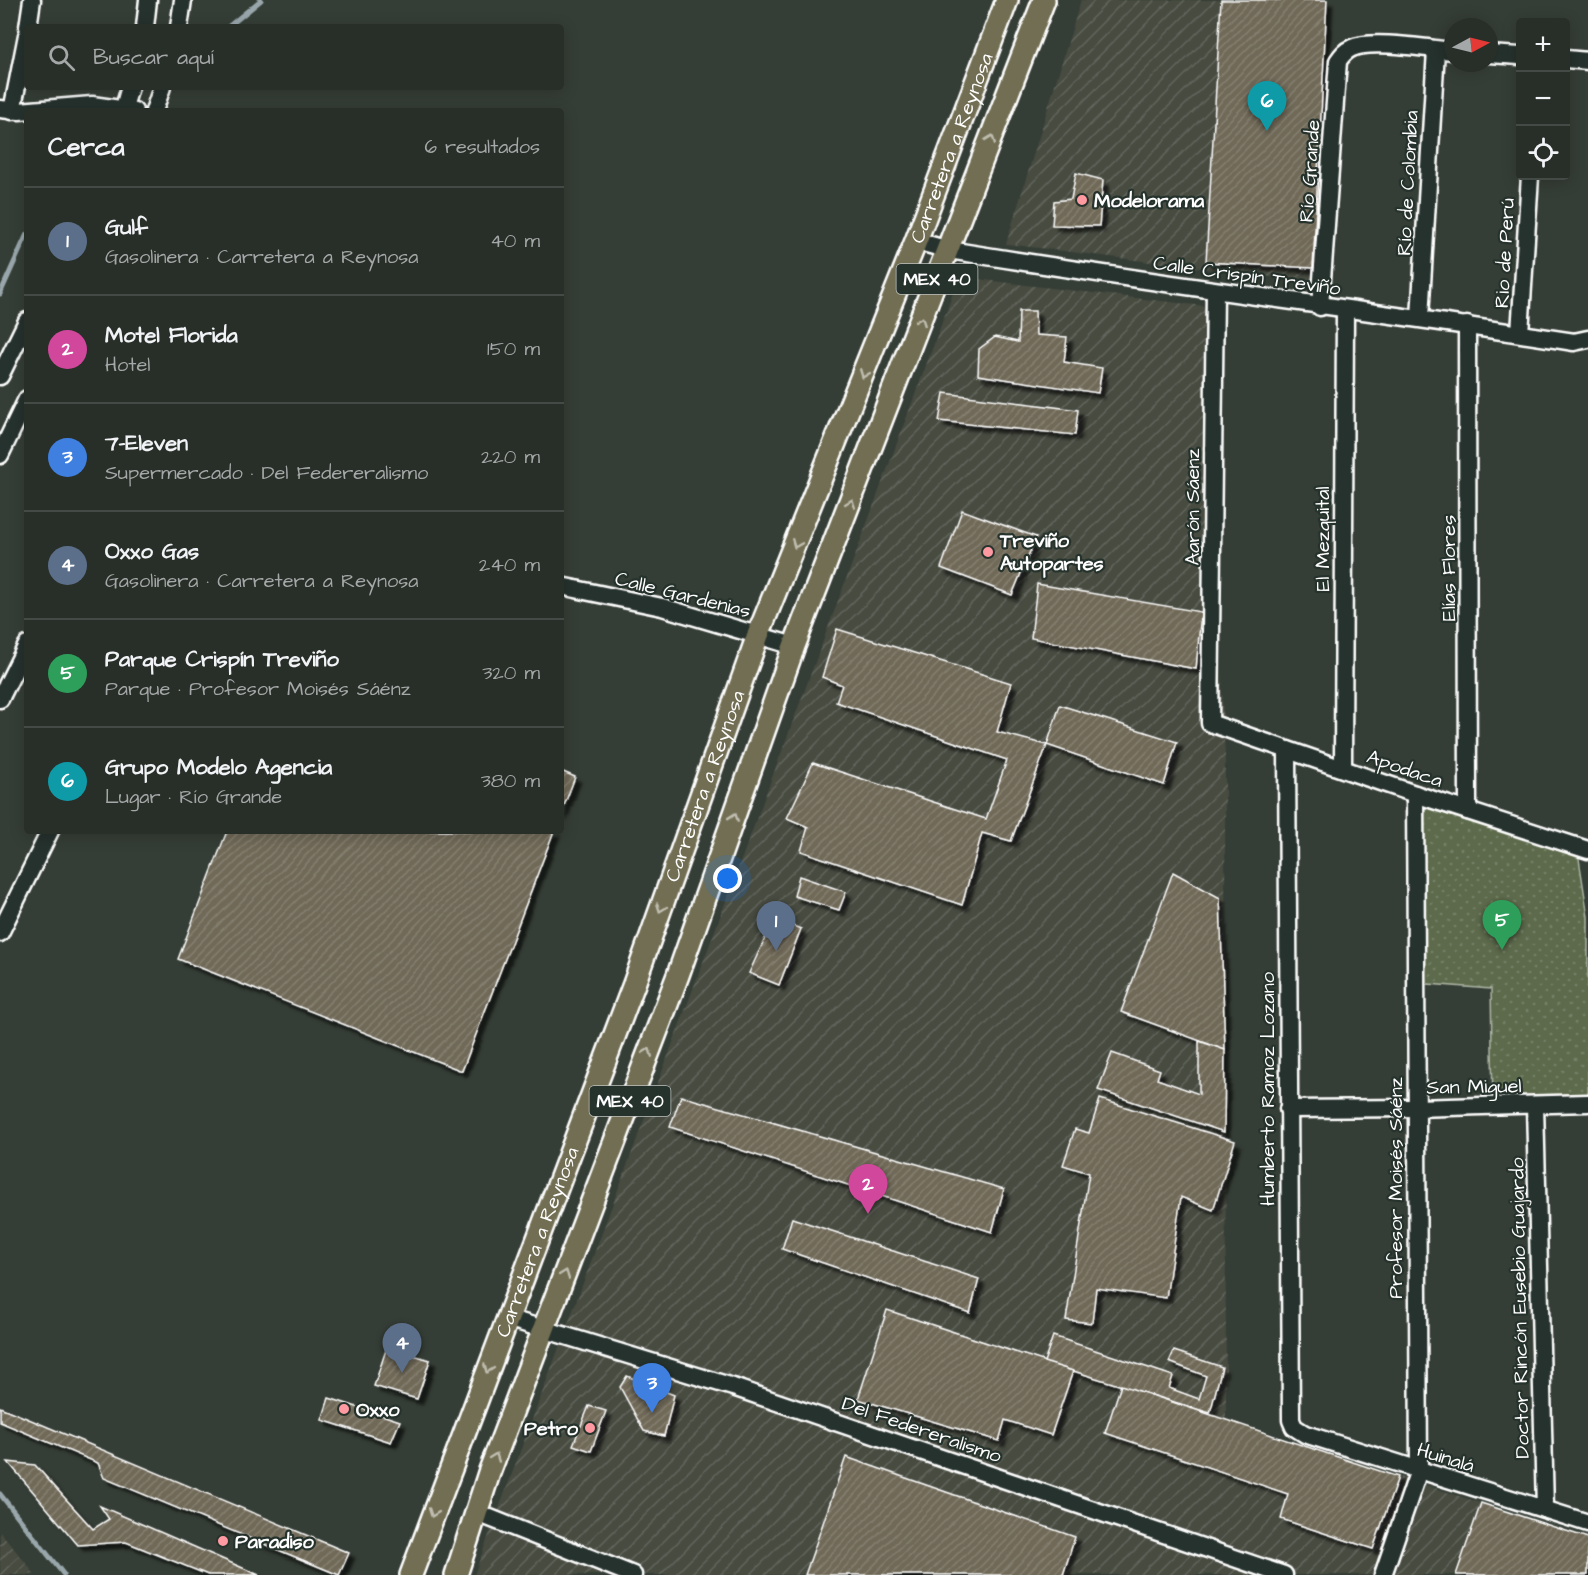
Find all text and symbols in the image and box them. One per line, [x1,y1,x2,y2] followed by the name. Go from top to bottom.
[1444,18,1498,72] north arrow
[1516,18,1570,180] map controls
[1516,18,1570,72] button: +
[24,24,564,90] search box
[45,41,78,74] icon: search
[93,42,214,73] text: Buscar aquí
[903,49,1001,247] street label: Carretera a Reynosa
[1516,72,1570,126] button: −
[1248,82,1286,131] pin: 6
[1390,110,1426,256] street label: Río de Colombia
[1292,119,1328,223] street label: Río Grande
[1516,126,1570,180] button: locate
[48,129,125,165] text: Cerca
[424,133,540,161] text: 6 resultados
[983,134,996,144] one-way arrow
[1094,187,1205,215] place label: Modelorama
[1075,193,1089,207] marker: Modelorama
[1488,197,1522,309] street label: Rio de Perú
[105,212,148,243] text: Gulf
[66,227,69,255] text: 1
[490,227,540,255] text: 40 m
[105,243,418,271] text: Gasolinera · Carretera a Reynosa
[1151,249,1342,303] street label: Calle Crispín Treviño
[896,264,978,294] road number: MEX 40
[914,316,926,327] one-way arrow
[105,320,238,351] text: Motel Florida
[62,335,73,363] text: 2
[487,335,540,363] text: 150 m
[105,351,150,379] text: Hotel
[859,368,871,379] one-way arrow
[105,428,188,459] text: 7-Eleven
[62,443,73,471] text: 3
[481,443,540,471] text: 220 m
[1179,448,1207,566] street label: Aarón Sáenz
[105,459,428,487] text: Supermercado · Del Federeralismo
[1309,486,1337,592] street label: El Mezquital
[844,498,856,509] one-way arrow
[1435,515,1463,621] street label: Elías Flores
[999,527,1104,578] place label: Treviño Autopartes
[105,536,199,567] text: Oxxo Gas
[791,537,803,548] one-way arrow
[981,545,995,559] marker: Treviño Autopartes
[61,551,74,579] text: 4
[479,551,540,579] text: 240 m
[612,565,753,625] street label: Calle Gardenias
[105,567,418,595] text: Gasolinera · Carretera a Reynosa
[105,644,339,675] text: Parque Crispín Treviño
[60,659,75,687] text: 5
[482,659,540,687] text: 320 m
[105,675,411,703] text: Parque · Profesor Moisés Sáénz
[658,687,752,886] street label: Carretera a Reynosa
[1363,743,1446,795] street label: Apodaca
[105,752,332,783] text: Grupo Modelo Agencia
[61,767,74,795] text: 6
[481,767,540,795] text: 380 m
[105,783,282,811] text: Lugar · Río Grande
[727,812,740,823] one-way arrow
[713,864,742,893] your location
[1482,900,1522,950] pin: 5
[655,902,668,913] one-way arrow
[756,902,796,951] pin: 1
[1254,972,1282,1206] street label: Humberto Ramoz Lozano
[641,1047,654,1058] one-way arrow
[1426,1072,1522,1103] street label: San Miguel
[1382,1077,1410,1299] street label: Profesor Moisés Sáénz
[590,1086,670,1116] road number: MEX 40
[489,1143,586,1341] street label: Carretera a Reynosa
[1503,1157,1537,1459] street label: Doctor Rincón Eusebio Guajardo
[848,1164,888,1214] pin: 2
[558,1269,570,1280] one-way arrow
[382,1324,422,1373] pin: 4
[483,1363,495,1374] one-way arrow
[632,1364,672,1413] pin: 3
[838,1390,1005,1470] street label: Del Federeralismo
[356,1396,400,1424] place label: Oxxo
[337,1402,351,1416] marker: Oxxo
[524,1415,579,1443] place label: Petro
[583,1421,597,1435] marker: Petro
[1414,1436,1478,1480] street label: Huinalá
[488,1452,500,1463] one-way arrow
[428,1507,441,1518] one-way arrow
[235,1528,314,1556] place label: Paradiso
[216,1534,230,1548] marker: Paradiso

